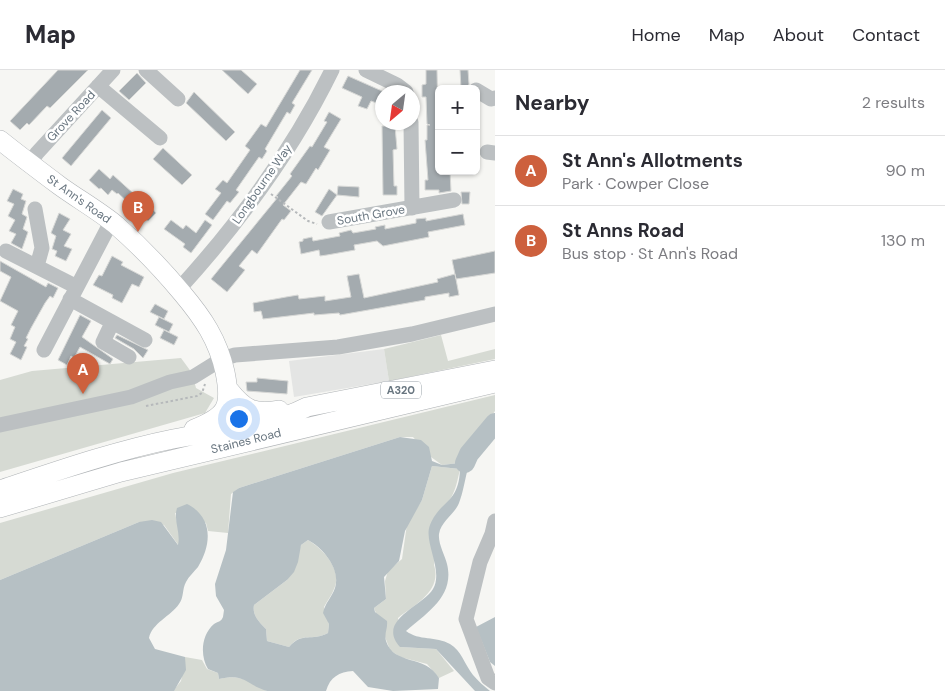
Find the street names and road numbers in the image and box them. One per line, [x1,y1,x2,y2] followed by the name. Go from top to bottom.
[43,87,99,145] street label: Grove Road
[229,141,296,227] street label: Longbourne Way
[44,171,114,227] street label: St Ann's Road
[336,201,406,229] street label: South Grove
[381,382,421,398] road number: A320
[209,425,283,457] street label: Staines Road

